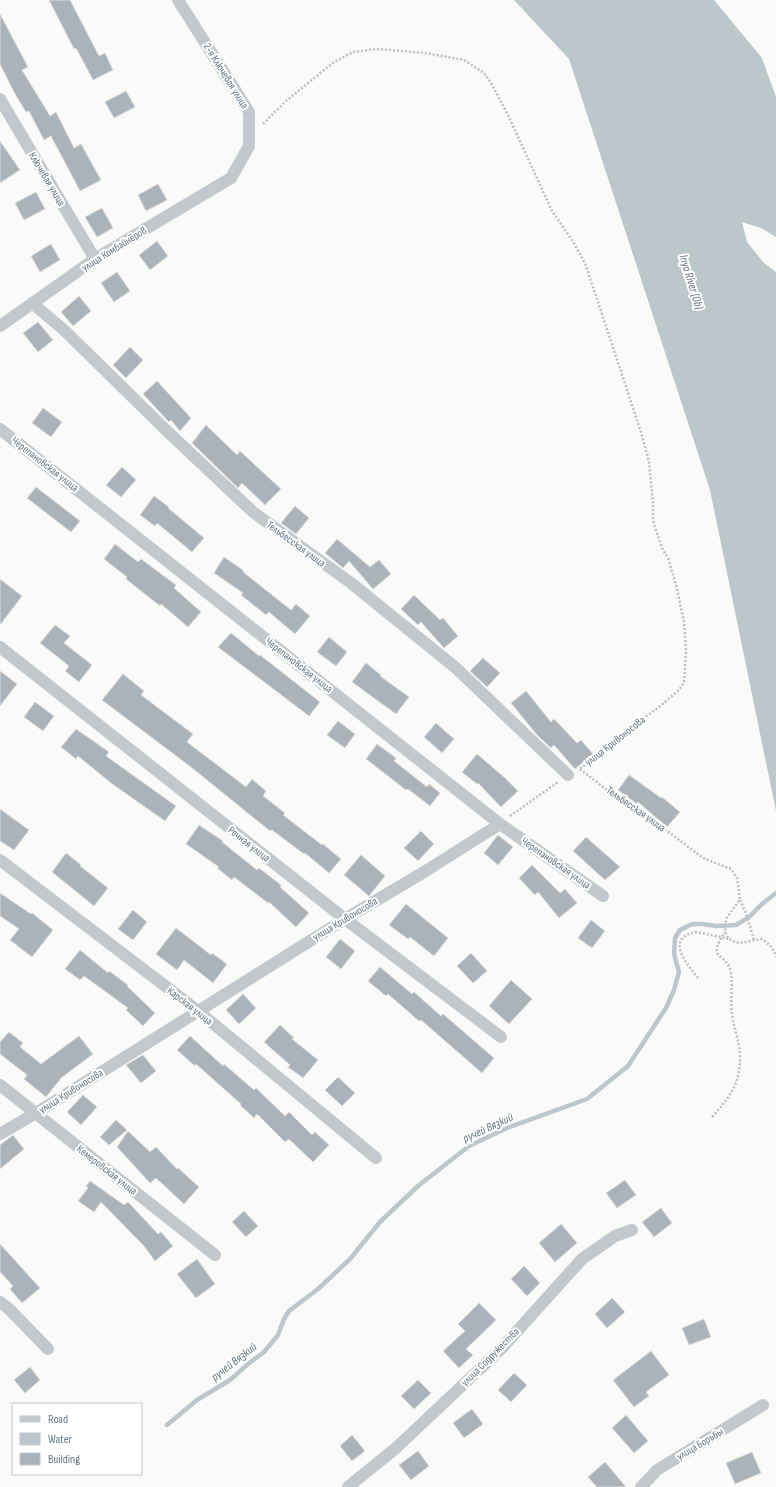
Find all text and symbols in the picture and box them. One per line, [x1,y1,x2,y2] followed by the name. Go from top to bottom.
[201,41,251,111] street label: 2-я Ключевая улица
[26,150,68,208] street label: Ключевая улица
[79,224,149,274] street label: улица Комбайнёров
[676,253,707,312] water label: Inya River (Ob)
[9,434,81,494] street label: Черепановская улица
[264,518,328,570] street label: Тельбесская улица
[263,635,335,695] street label: Черепановская улица
[582,713,648,769] street label: улица Кривоносова
[604,784,668,834] street label: Тельбесская улица
[225,824,273,864] street label: Речная улица
[519,834,593,892] street label: Черепановская улица
[310,895,380,943] street label: улица Кривоносова
[165,984,215,1028] street label: Карская улица
[36,1066,106,1116] street label: улица Кривоносова
[459,1110,516,1147] water label: ручей Вязкий
[74,1142,140,1198] street label: Кемеровская улица
[458,1325,522,1389] street label: улица Содружества
[207,1339,260,1385] water label: ручей Вязкий
[12,1403,142,1475] legend
[48,1412,68,1427] text: Road
[674,1425,726,1463] street label: улица Борьбы
[48,1432,72,1447] text: Water
[48,1452,80,1467] text: Building

